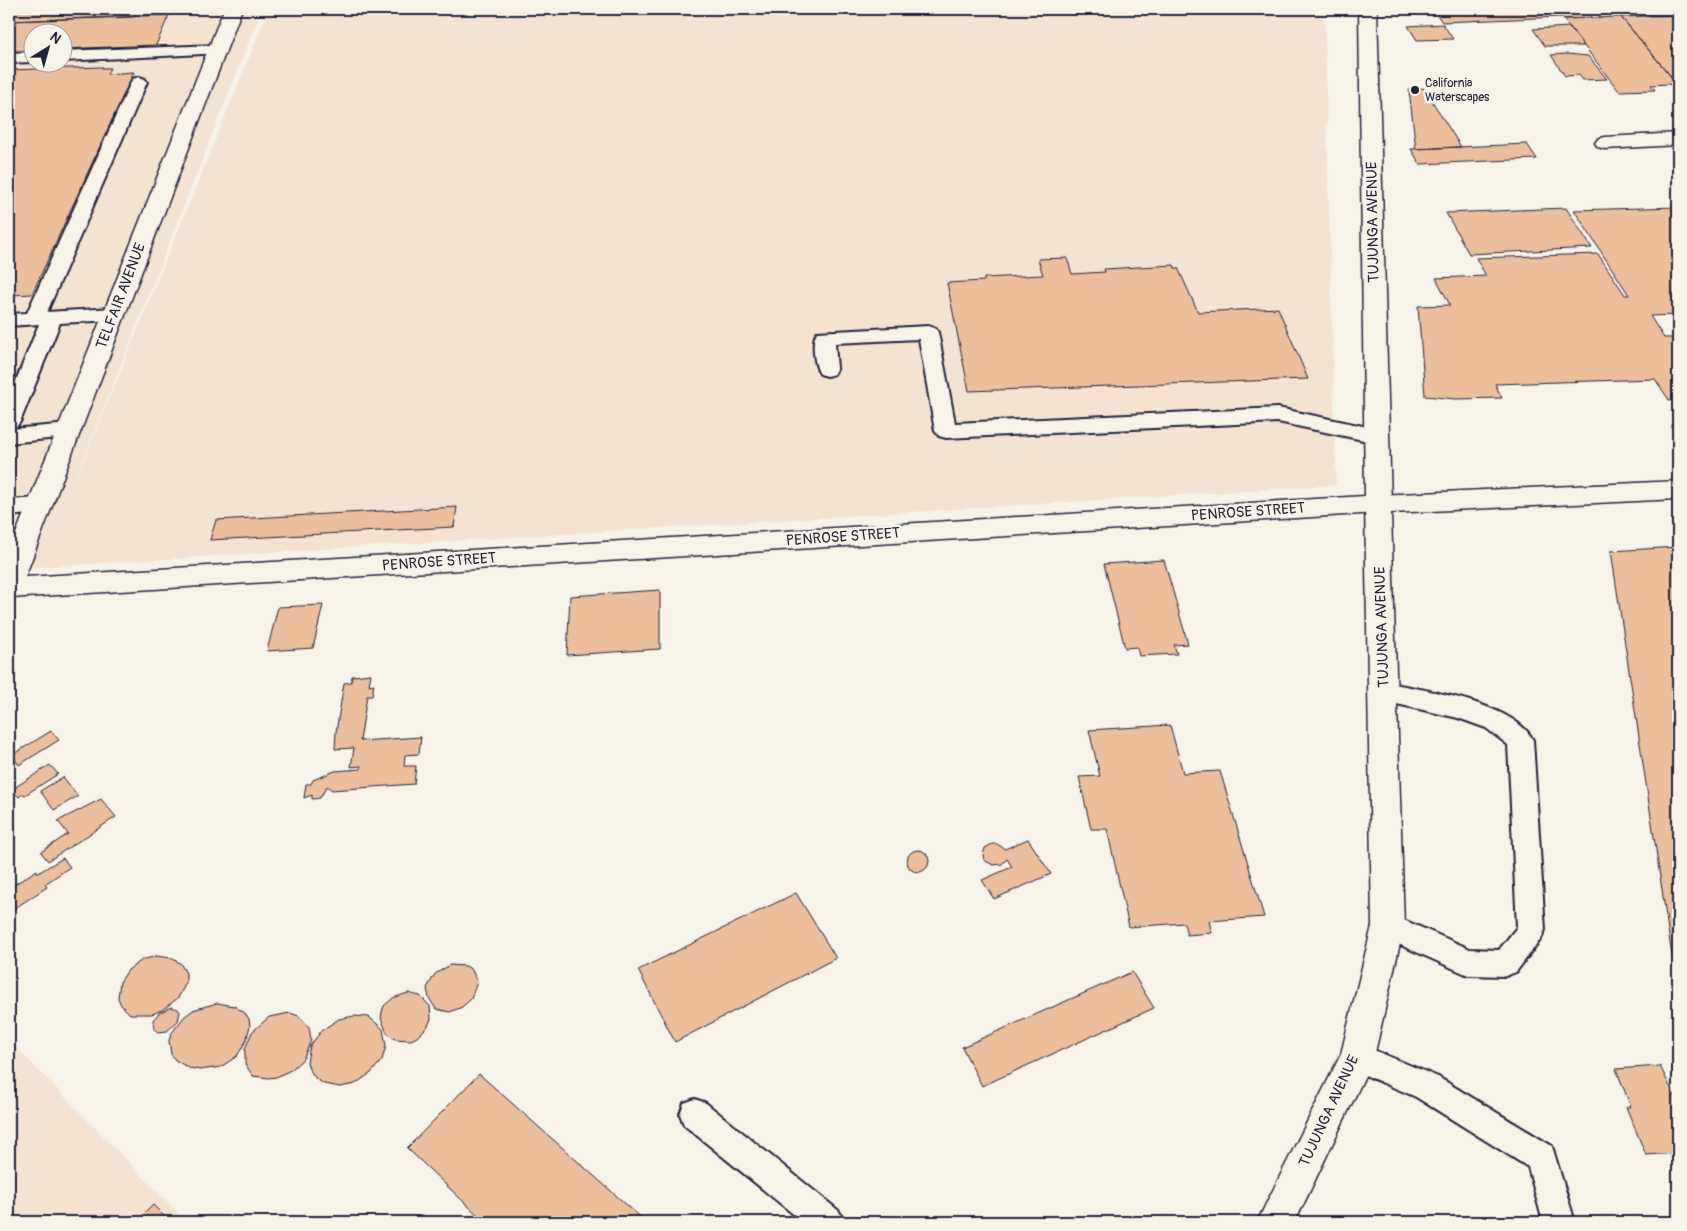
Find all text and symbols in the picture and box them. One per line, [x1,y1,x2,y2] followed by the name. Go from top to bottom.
[22,22,72,72] north arrow
[47,28,64,48] text: N
[1425,76,1490,105] place label: California Waterscapes
[1409,84,1421,96] marker: California Waterscapes
[1362,161,1384,283] street label: TUJUNGA AVENUE
[92,240,150,352] street label: TELFAIR AVENUE
[1190,499,1306,525] street label: PENROSE STREET
[785,524,901,550] street label: PENROSE STREET
[381,549,497,575] street label: PENROSE STREET
[1370,566,1394,688] street label: TUJUNGA AVENUE
[1295,1052,1363,1170] street label: TUJUNGA AVENUE

